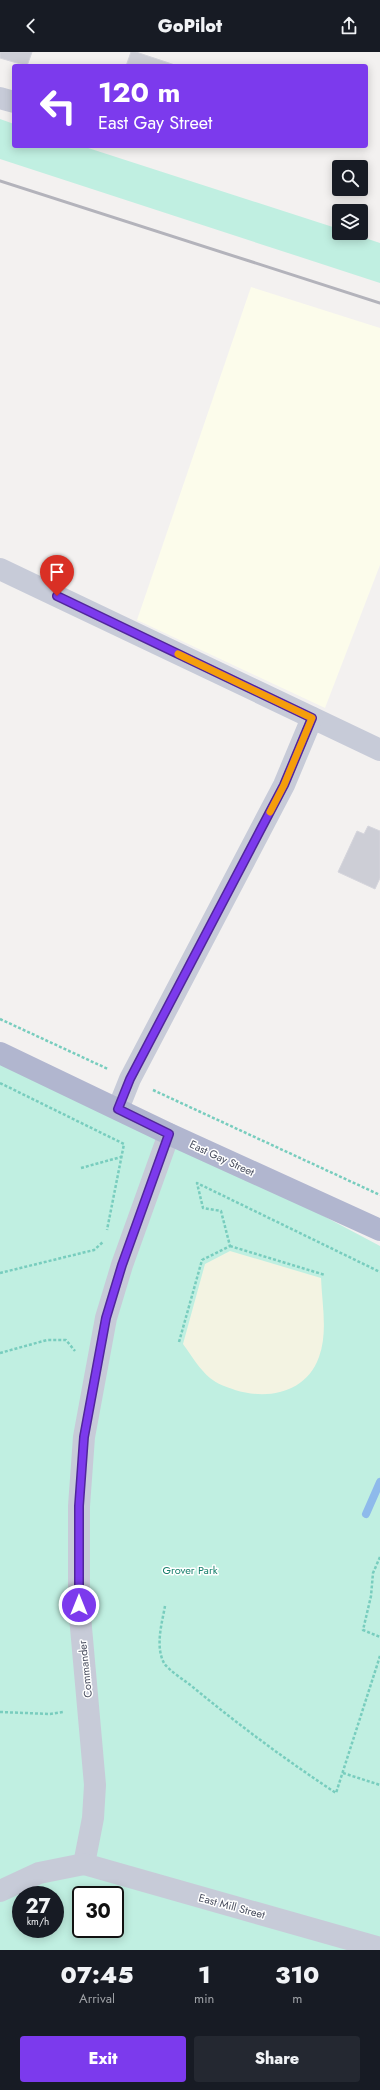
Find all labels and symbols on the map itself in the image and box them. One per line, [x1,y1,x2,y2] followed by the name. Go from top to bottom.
[40,555,74,596] pin
[187,1136,257,1180] street label: East Gay Street
[163,1562,218,1578] park label: Grover Park
[58,1584,100,1626] position arrow
[74,1639,96,1698] street label: Commander
[72,1886,124,1938] speed limit sign: 30
[197,1889,267,1923] street label: East Mill Street

